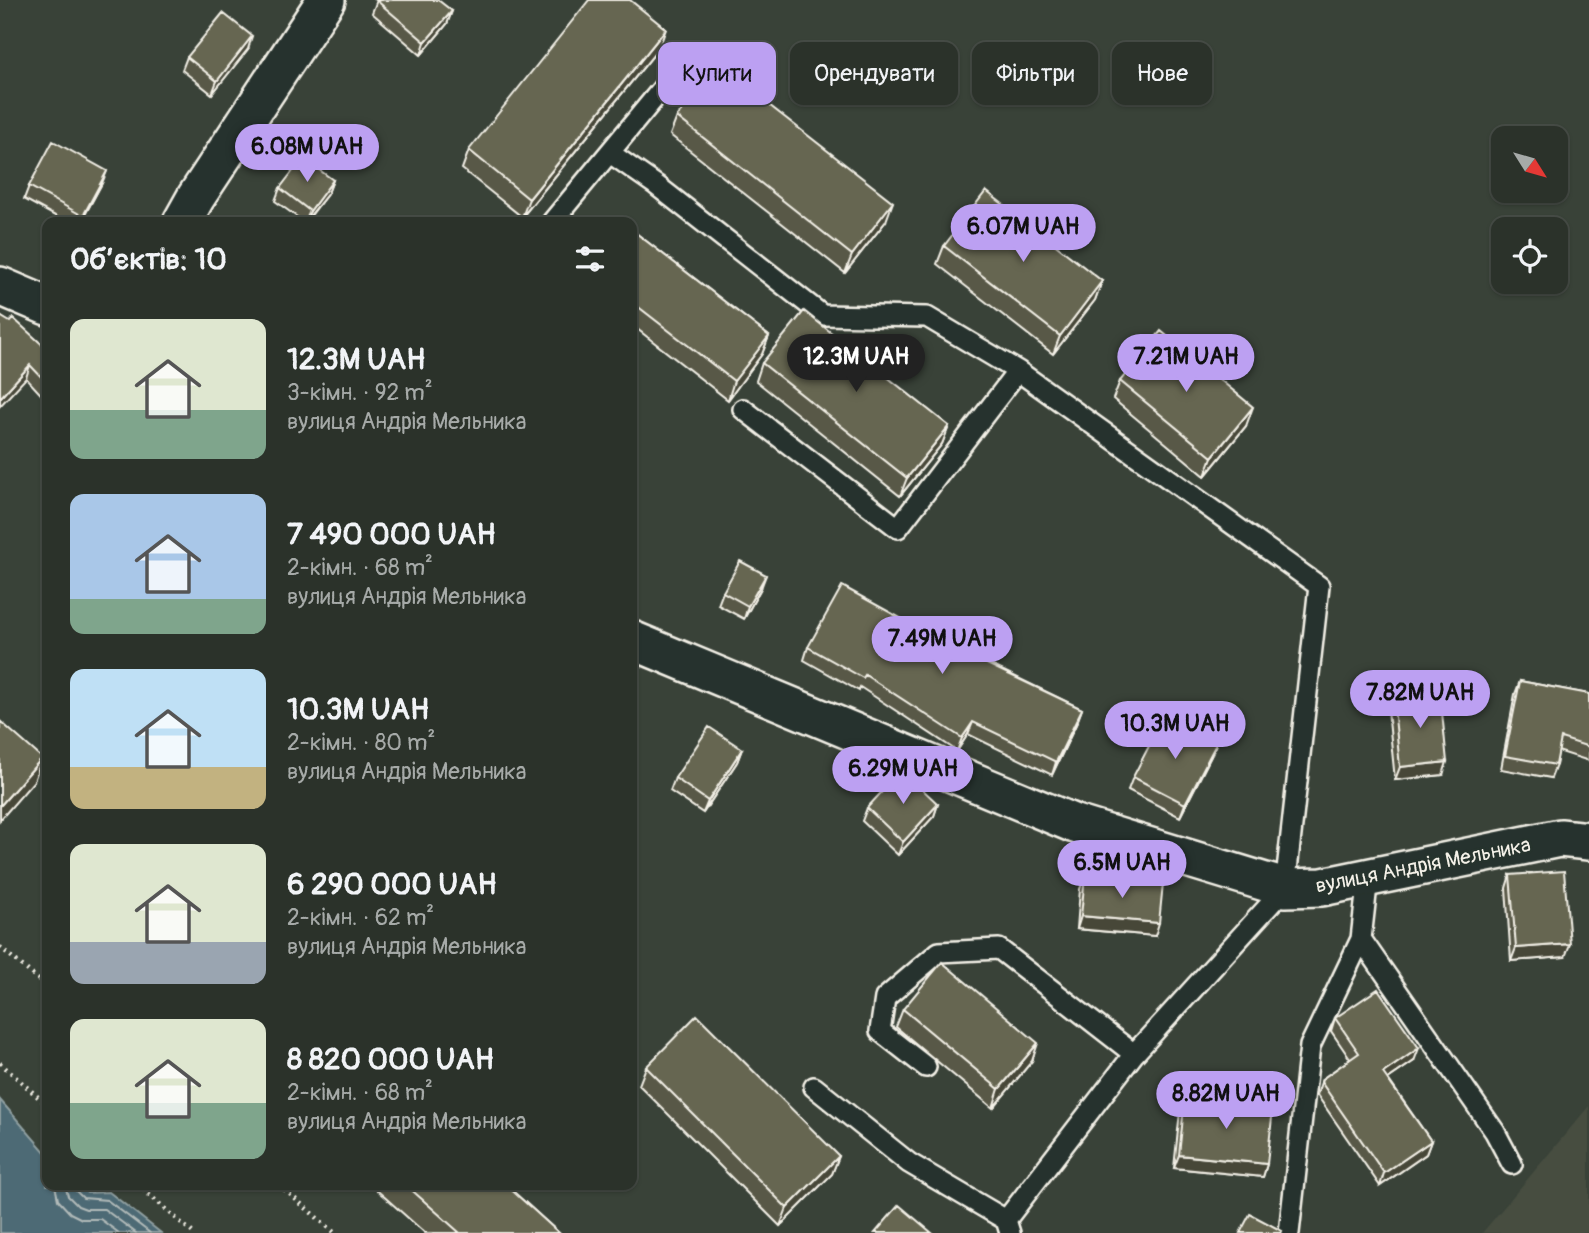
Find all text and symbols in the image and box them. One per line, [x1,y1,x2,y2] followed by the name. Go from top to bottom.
[658,42,776,105] chip: Купити
[790,42,958,105] chip: Орендувати
[972,42,1098,105] chip: Фільтри
[1112,42,1212,105] chip: Нове
[227,124,387,184] pin: 6.08M UAH
[1491,126,1568,203] north arrow
[1491,126,1568,294] map controls
[251,132,363,161] text: 6.08M UAH
[943,204,1103,264] pin: 6.07M UAH
[967,212,1079,241] text: 6.07M UAH
[1491,217,1568,294] button: locate
[571,240,609,278] icon: filters
[70,241,227,278] text: Об’єктів: 10
[776,334,936,394] pin: 12.3M UAH
[1106,334,1266,394] pin: 7.21M UAH
[287,341,425,378] text: 12.3M UAH
[803,342,909,371] text: 12.3M UAH
[1133,342,1239,371] text: 7.21M UAH
[126,347,210,431] icon: home
[287,378,433,407] text: 3-кімн. · 92 m²
[287,407,527,436] text: вулиця Андрія Мельника
[287,516,496,553] text: 7 490 000 UAH
[126,522,210,606] icon: home
[287,553,433,582] text: 2-кімн. · 68 m²
[287,582,527,611] text: вулиця Андрія Мельника
[862,616,1022,676] pin: 7.49M UAH
[888,624,996,653] text: 7.49M UAH
[1340,670,1500,730] pin: 7.82M UAH
[1366,678,1474,707] text: 7.82M UAH
[287,691,429,728] text: 10.3M UAH
[126,697,210,781] icon: home
[1095,702,1255,761] pin: 10.3M UAH
[1121,709,1229,738] text: 10.3M UAH
[287,728,435,757] text: 2-кімн. · 80 m²
[823,746,983,806] pin: 6.29M UAH
[848,754,958,783] text: 6.29M UAH
[287,757,527,786] text: вулиця Андрія Мельника
[1313,831,1533,900] street label: вулиця Андрія Мельника
[1050,841,1194,900] pin: 6.5M UAH
[1073,848,1171,877] text: 6.5M UAH
[287,866,497,903] text: 6 290 000 UAH
[126,872,210,956] icon: home
[287,903,434,932] text: 2-кімн. · 62 m²
[287,932,527,961] text: вулиця Андрія Мельника
[287,1041,494,1078] text: 8 820 000 UAH
[126,1047,210,1131] icon: home
[1146,1072,1306,1131] pin: 8.82M UAH
[287,1078,433,1107] text: 2-кімн. · 68 m²
[1172,1079,1280,1108] text: 8.82M UAH
[287,1107,527,1136] text: вулиця Андрія Мельника

